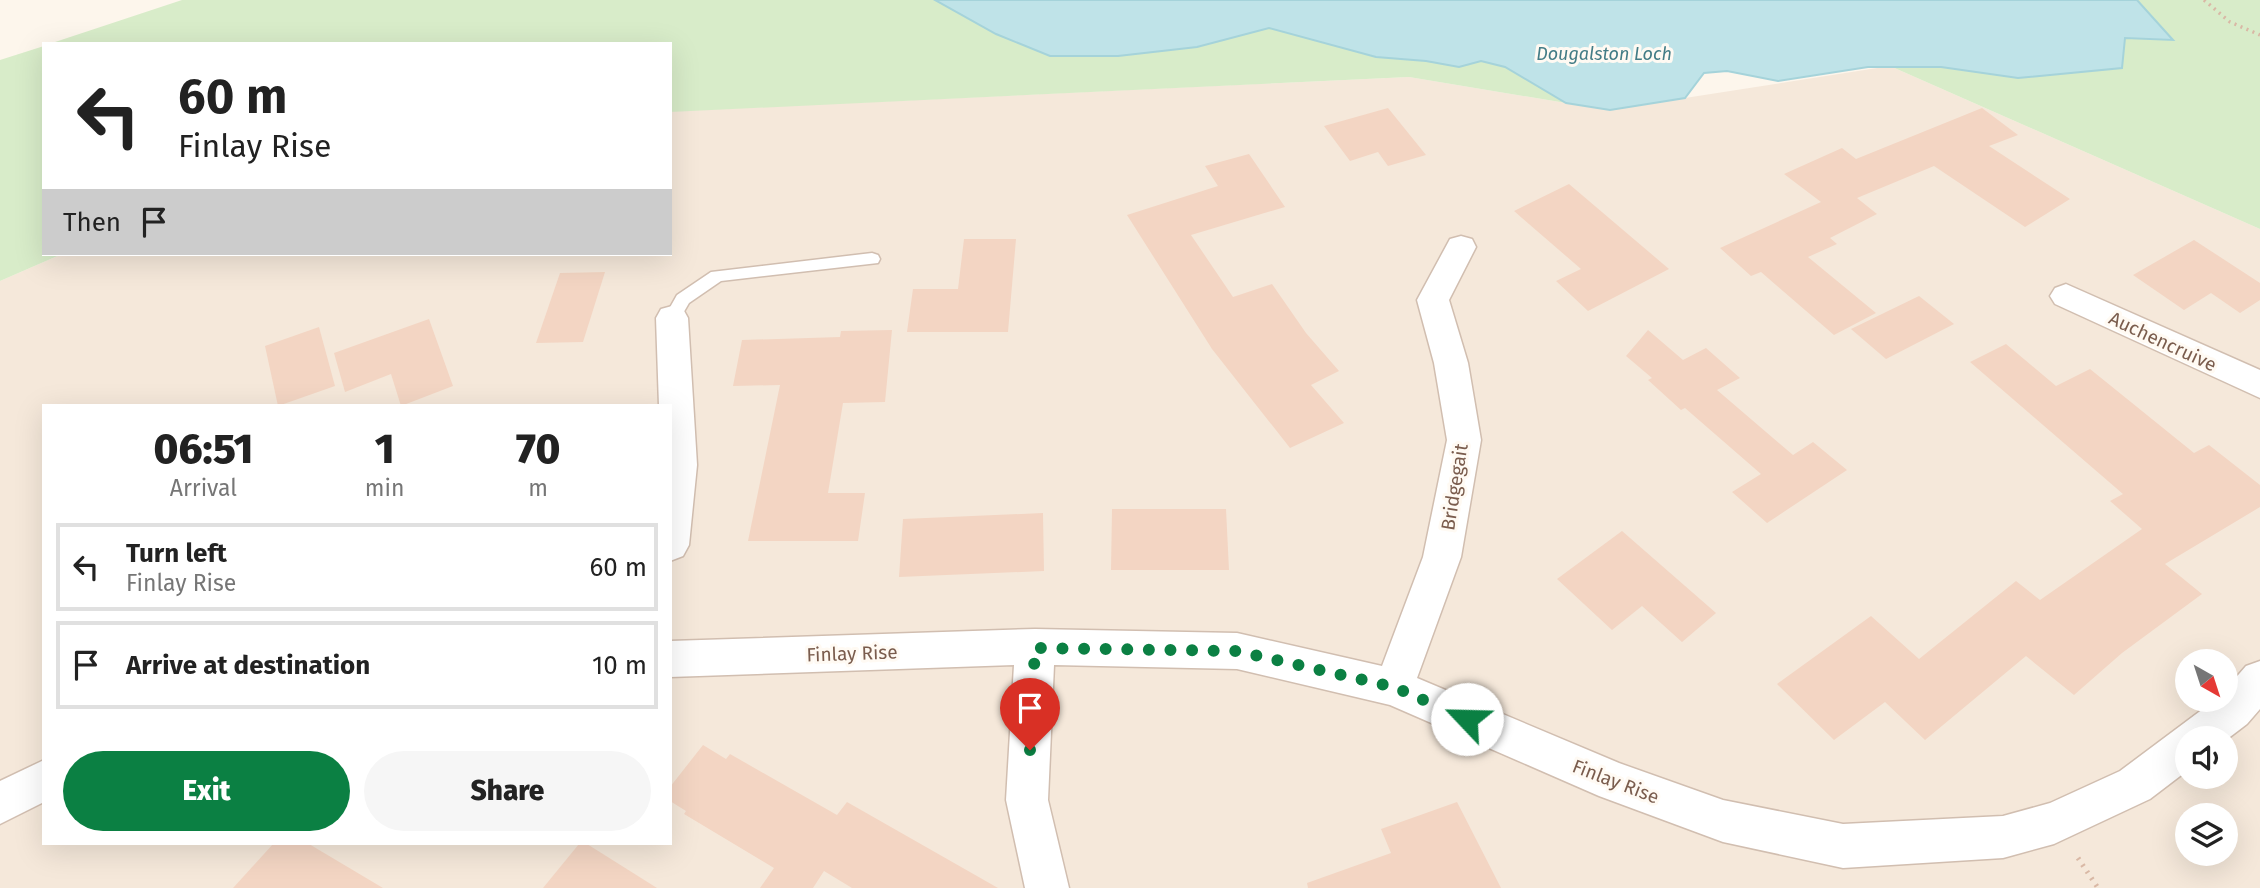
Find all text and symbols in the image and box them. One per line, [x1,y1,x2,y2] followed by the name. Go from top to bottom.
[1536,43,1672,65] water label: Dougalston Loch
[178,67,287,126] text: 60 m
[63,70,154,161] icon: left
[178,127,332,165] text: Finlay Rise
[135,203,173,241] icon: arrive
[63,207,121,238] text: Then
[2105,306,2220,376] street label: Auchencruive
[153,424,253,474] text: 06:51
[375,424,395,474] text: 1
[516,424,560,474] text: 70
[1436,442,1473,532] street label: Bridgegait
[170,474,237,502] text: Arrival
[365,474,405,502] text: min
[528,474,548,502] text: m
[126,538,227,569] text: Turn left
[67,548,105,586] icon: left
[589,552,647,583] text: 60 m
[126,569,236,597] text: Finlay Rise
[806,640,898,667] street label: Finlay Rise
[67,646,105,684] icon: arrive
[2175,649,2238,712] north arrow
[2175,649,2238,866] map controls
[126,650,370,681] text: Arrive at destination
[592,650,647,681] text: 10 m
[1000,678,1060,750] pin
[1430,682,1504,756] position arrow
[1011,689,1049,727] icon: arrive
[2175,726,2238,789] button: sound
[63,751,350,831] button: Exit
[364,751,651,831] button: Share
[1569,754,1662,809] street label: Finlay Rise
[2175,803,2238,866] button: layers

